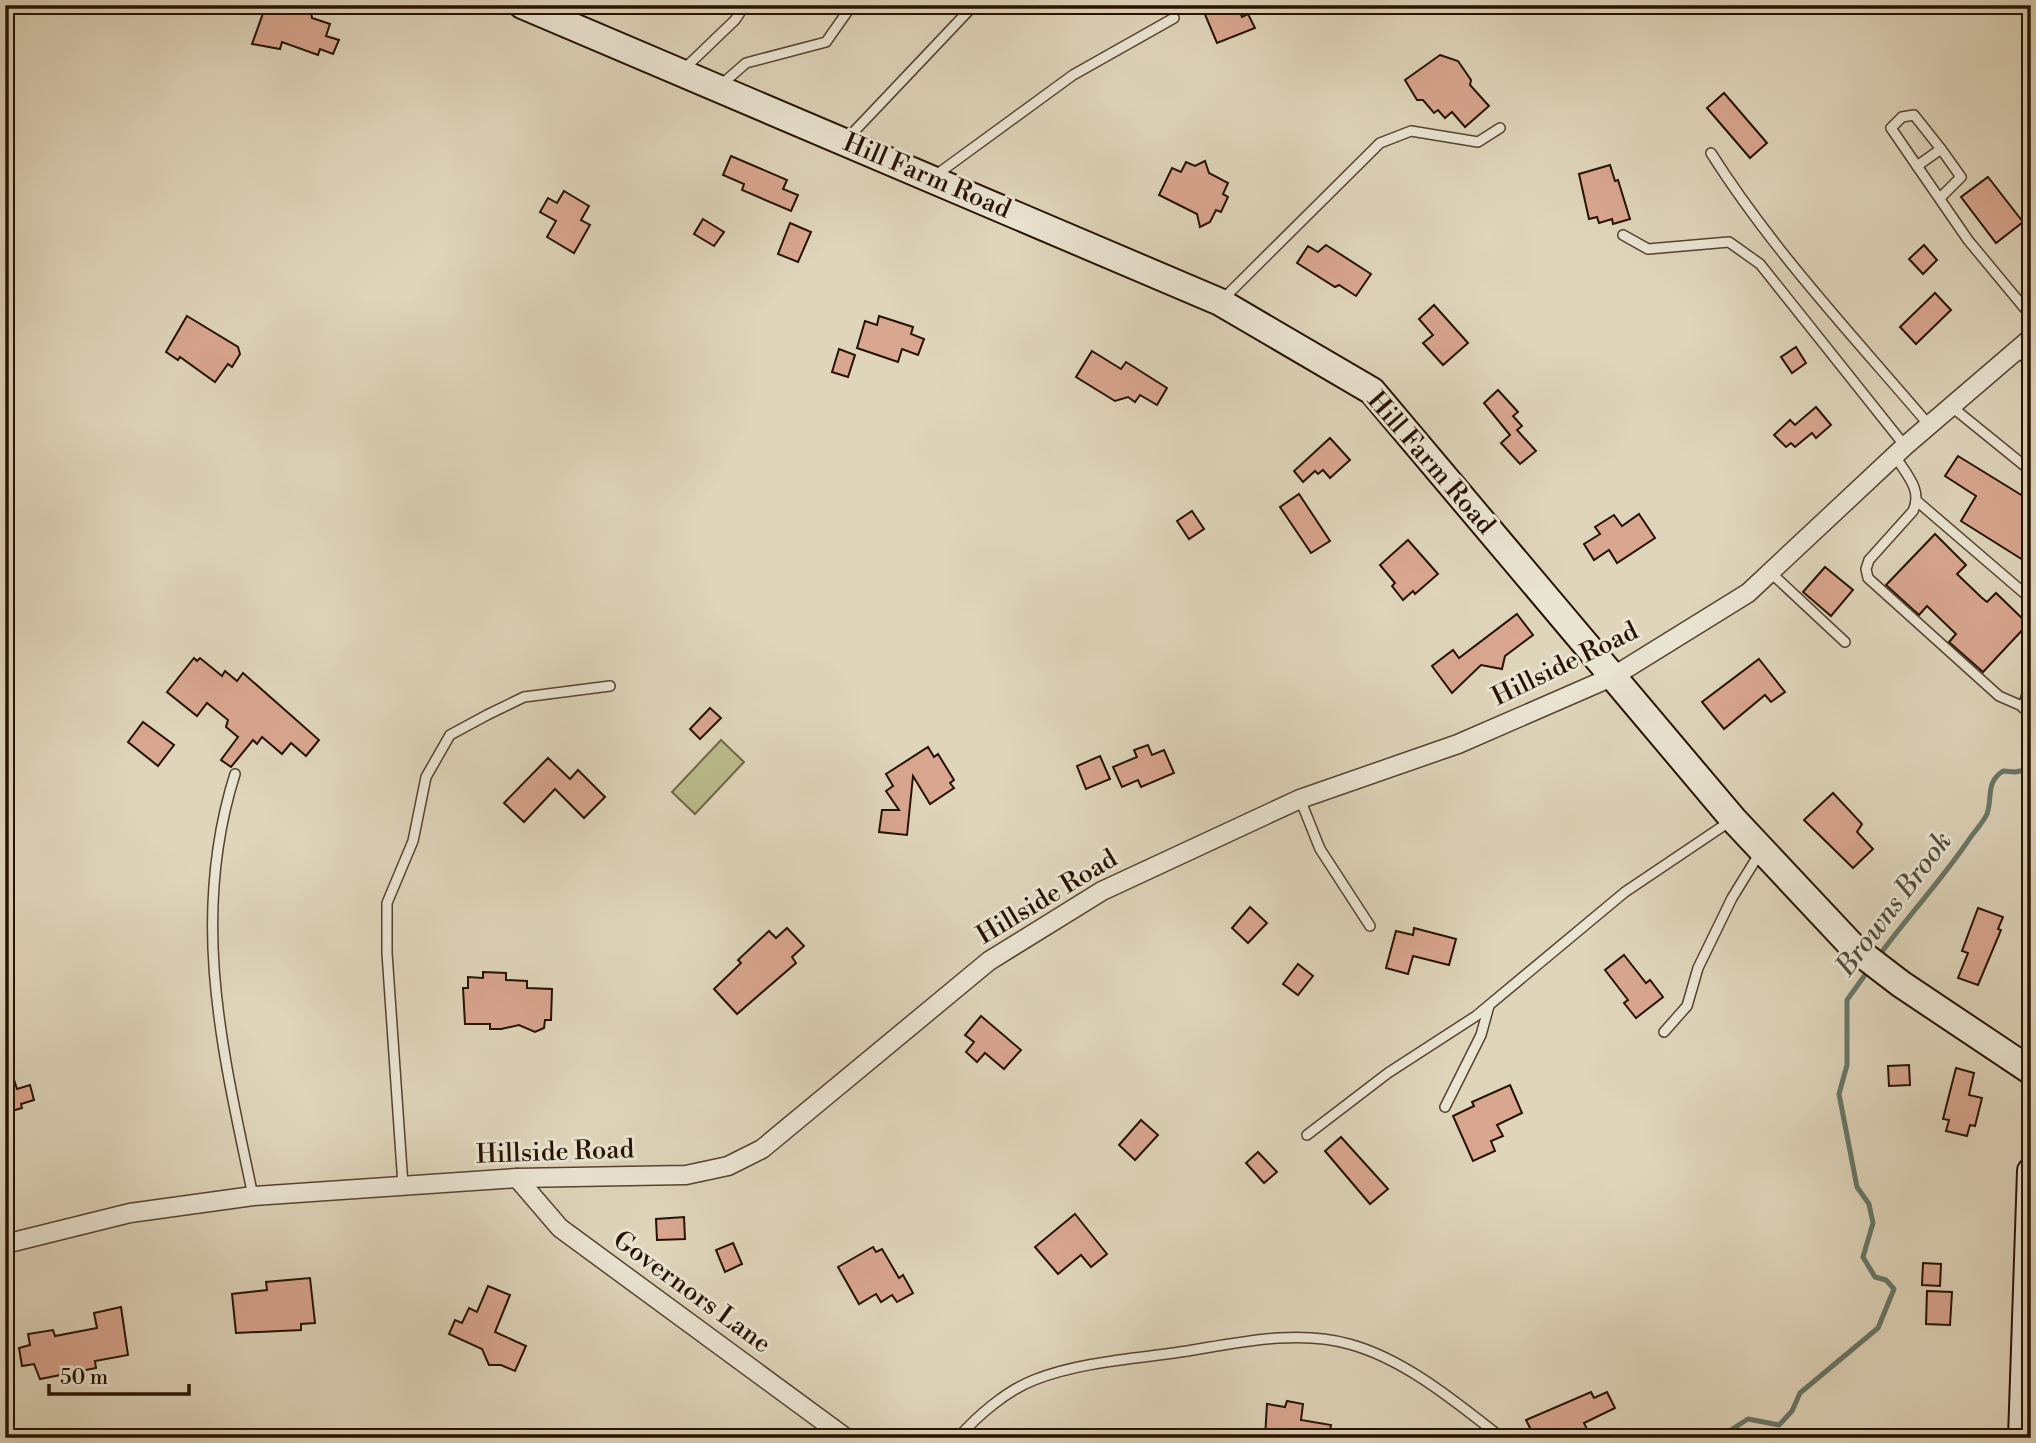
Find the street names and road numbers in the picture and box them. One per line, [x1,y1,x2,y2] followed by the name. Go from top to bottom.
[838,126,1016,226] street label: Hill Farm Road
[1360,385,1502,541] street label: Hill Farm Road
[1487,615,1643,713] street label: Hillside Road
[971,842,1123,951] street label: Hillside Road
[475,1133,635,1171] street label: Hillside Road
[607,1224,777,1360] street label: Governors Lane

